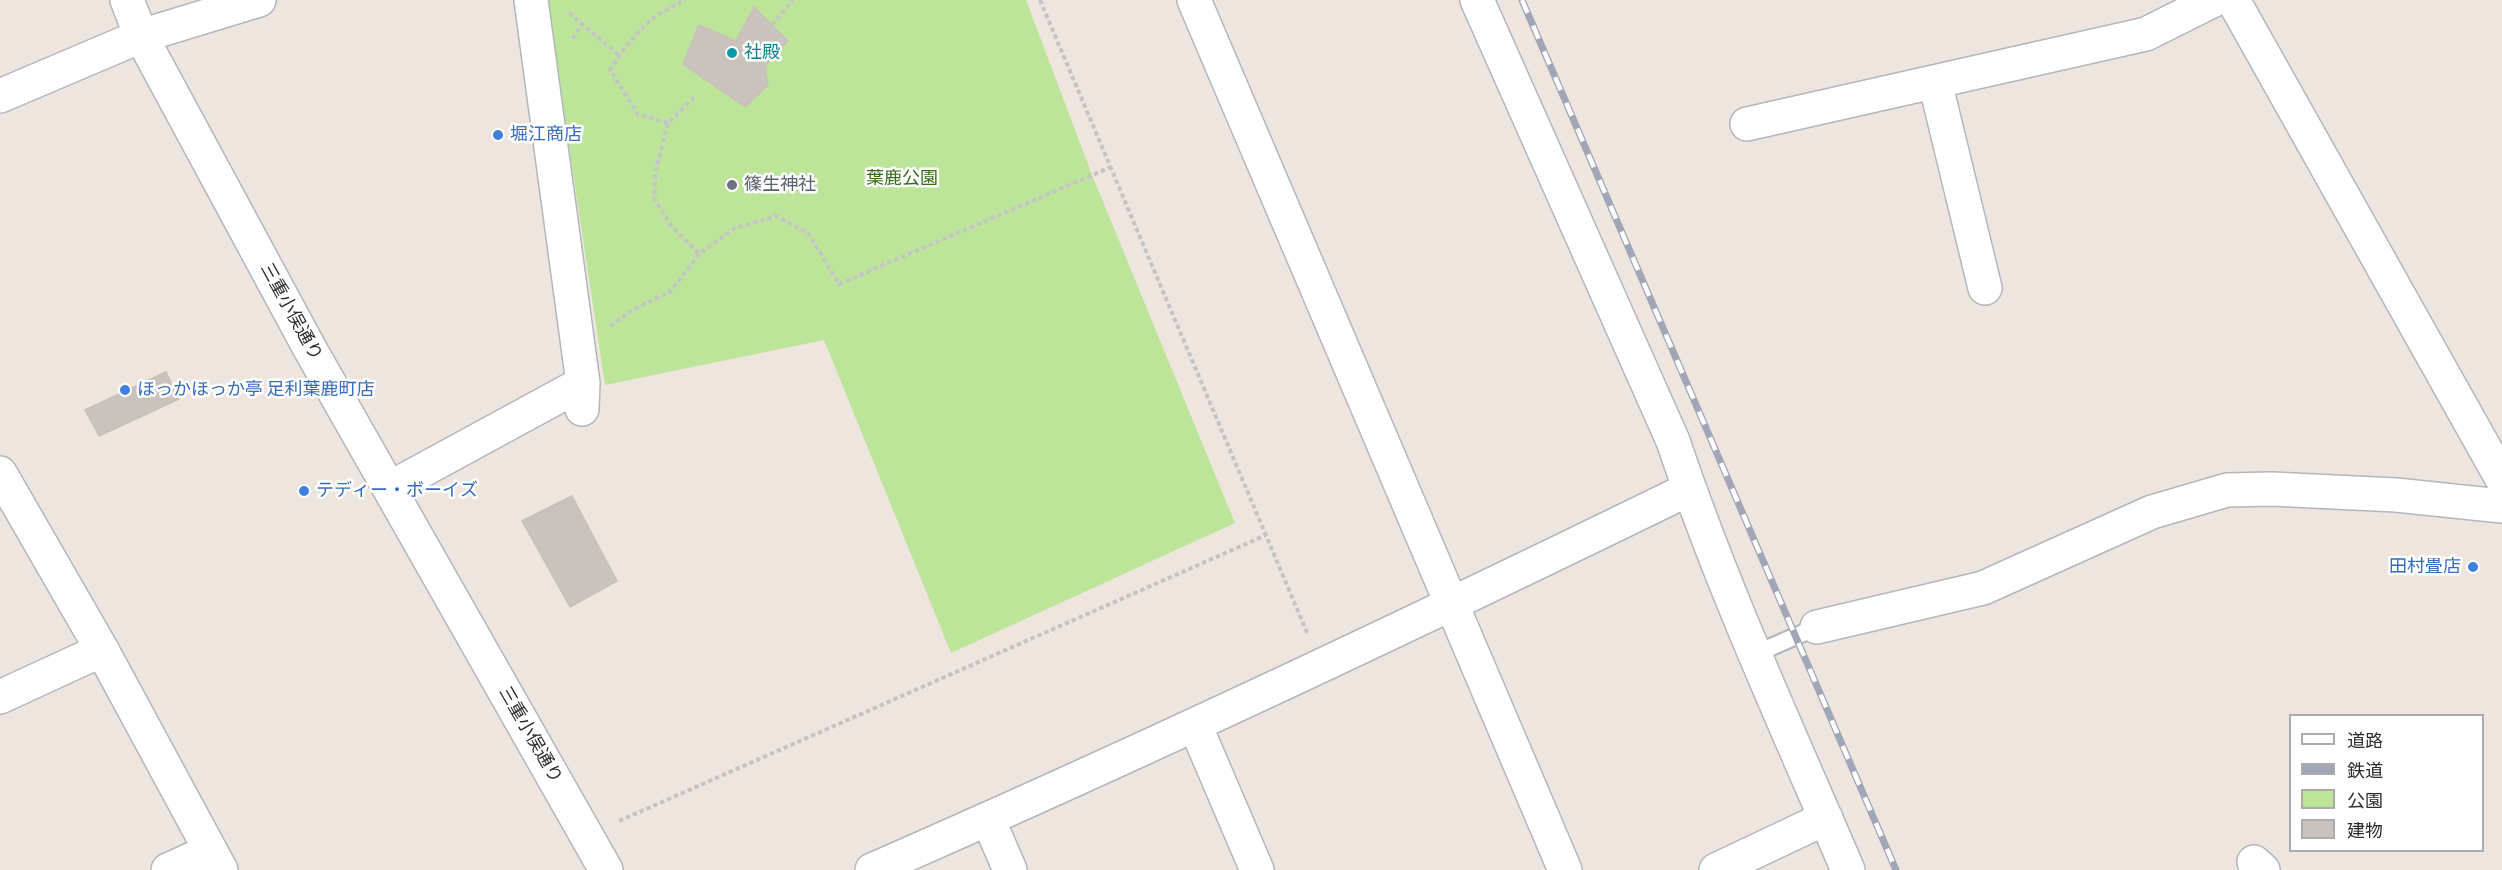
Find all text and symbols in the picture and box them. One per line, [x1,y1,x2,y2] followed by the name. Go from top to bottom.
[744,42,780,64] place label: 社殿
[725,46,739,60] marker: 社殿
[510,124,582,146] place label: 堀江商店
[491,128,505,142] marker: 堀江商店
[866,168,938,190] park label: 葉鹿公園
[744,174,816,196] place label: 篠生神社
[725,178,739,192] marker: 篠生神社
[255,260,327,364] street label: 三重小俣通り
[137,379,375,401] place label: ほっかほっか亭 足利葉鹿町店
[118,383,132,397] marker: ほっかほっか亭 足利葉鹿町店
[316,480,478,502] place label: テディー・ボーイズ
[297,484,311,498] marker: テディー・ボーイズ
[2389,556,2461,578] place label: 田村畳店
[2466,560,2480,574] marker: 田村畳店
[494,683,566,787] street label: 三重小俣通り
[2289,714,2484,852] legend
[2347,728,2383,752] text: 道路
[2347,758,2383,782] text: 鉄道
[2347,788,2383,812] text: 公園
[2347,818,2383,842] text: 建物

